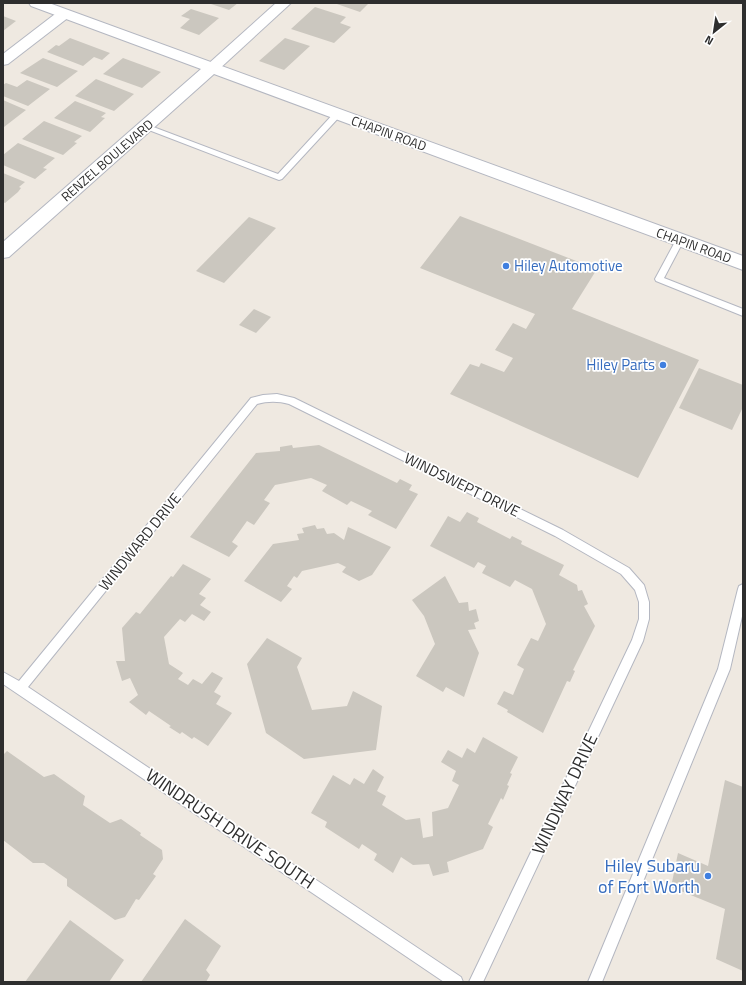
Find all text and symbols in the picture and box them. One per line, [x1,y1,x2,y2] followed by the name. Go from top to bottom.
[694,12,734,52] north arrow
[702,32,716,49] text: N
[349,110,429,156] street label: CHAPIN ROAD
[56,114,158,206] street label: RENZEL BOULEVARD
[654,222,734,268] street label: CHAPIN ROAD
[514,254,623,277] place label: Hiley Automotive
[501,261,511,271] marker: Hiley Automotive
[586,353,655,376] place label: Hiley Parts
[658,360,668,370] marker: Hiley Parts
[400,447,524,523] street label: WINDSWEPT DRIVE
[93,488,186,596] street label: WINDWARD DRIVE
[525,729,604,859] street label: WINDWAY DRIVE
[140,762,320,895] street label: WINDRUSH DRIVE SOUTH
[598,852,700,900] place label: Hiley Subaru of Fort Worth
[703,871,713,881] marker: Hiley Subaru of Fort Worth

